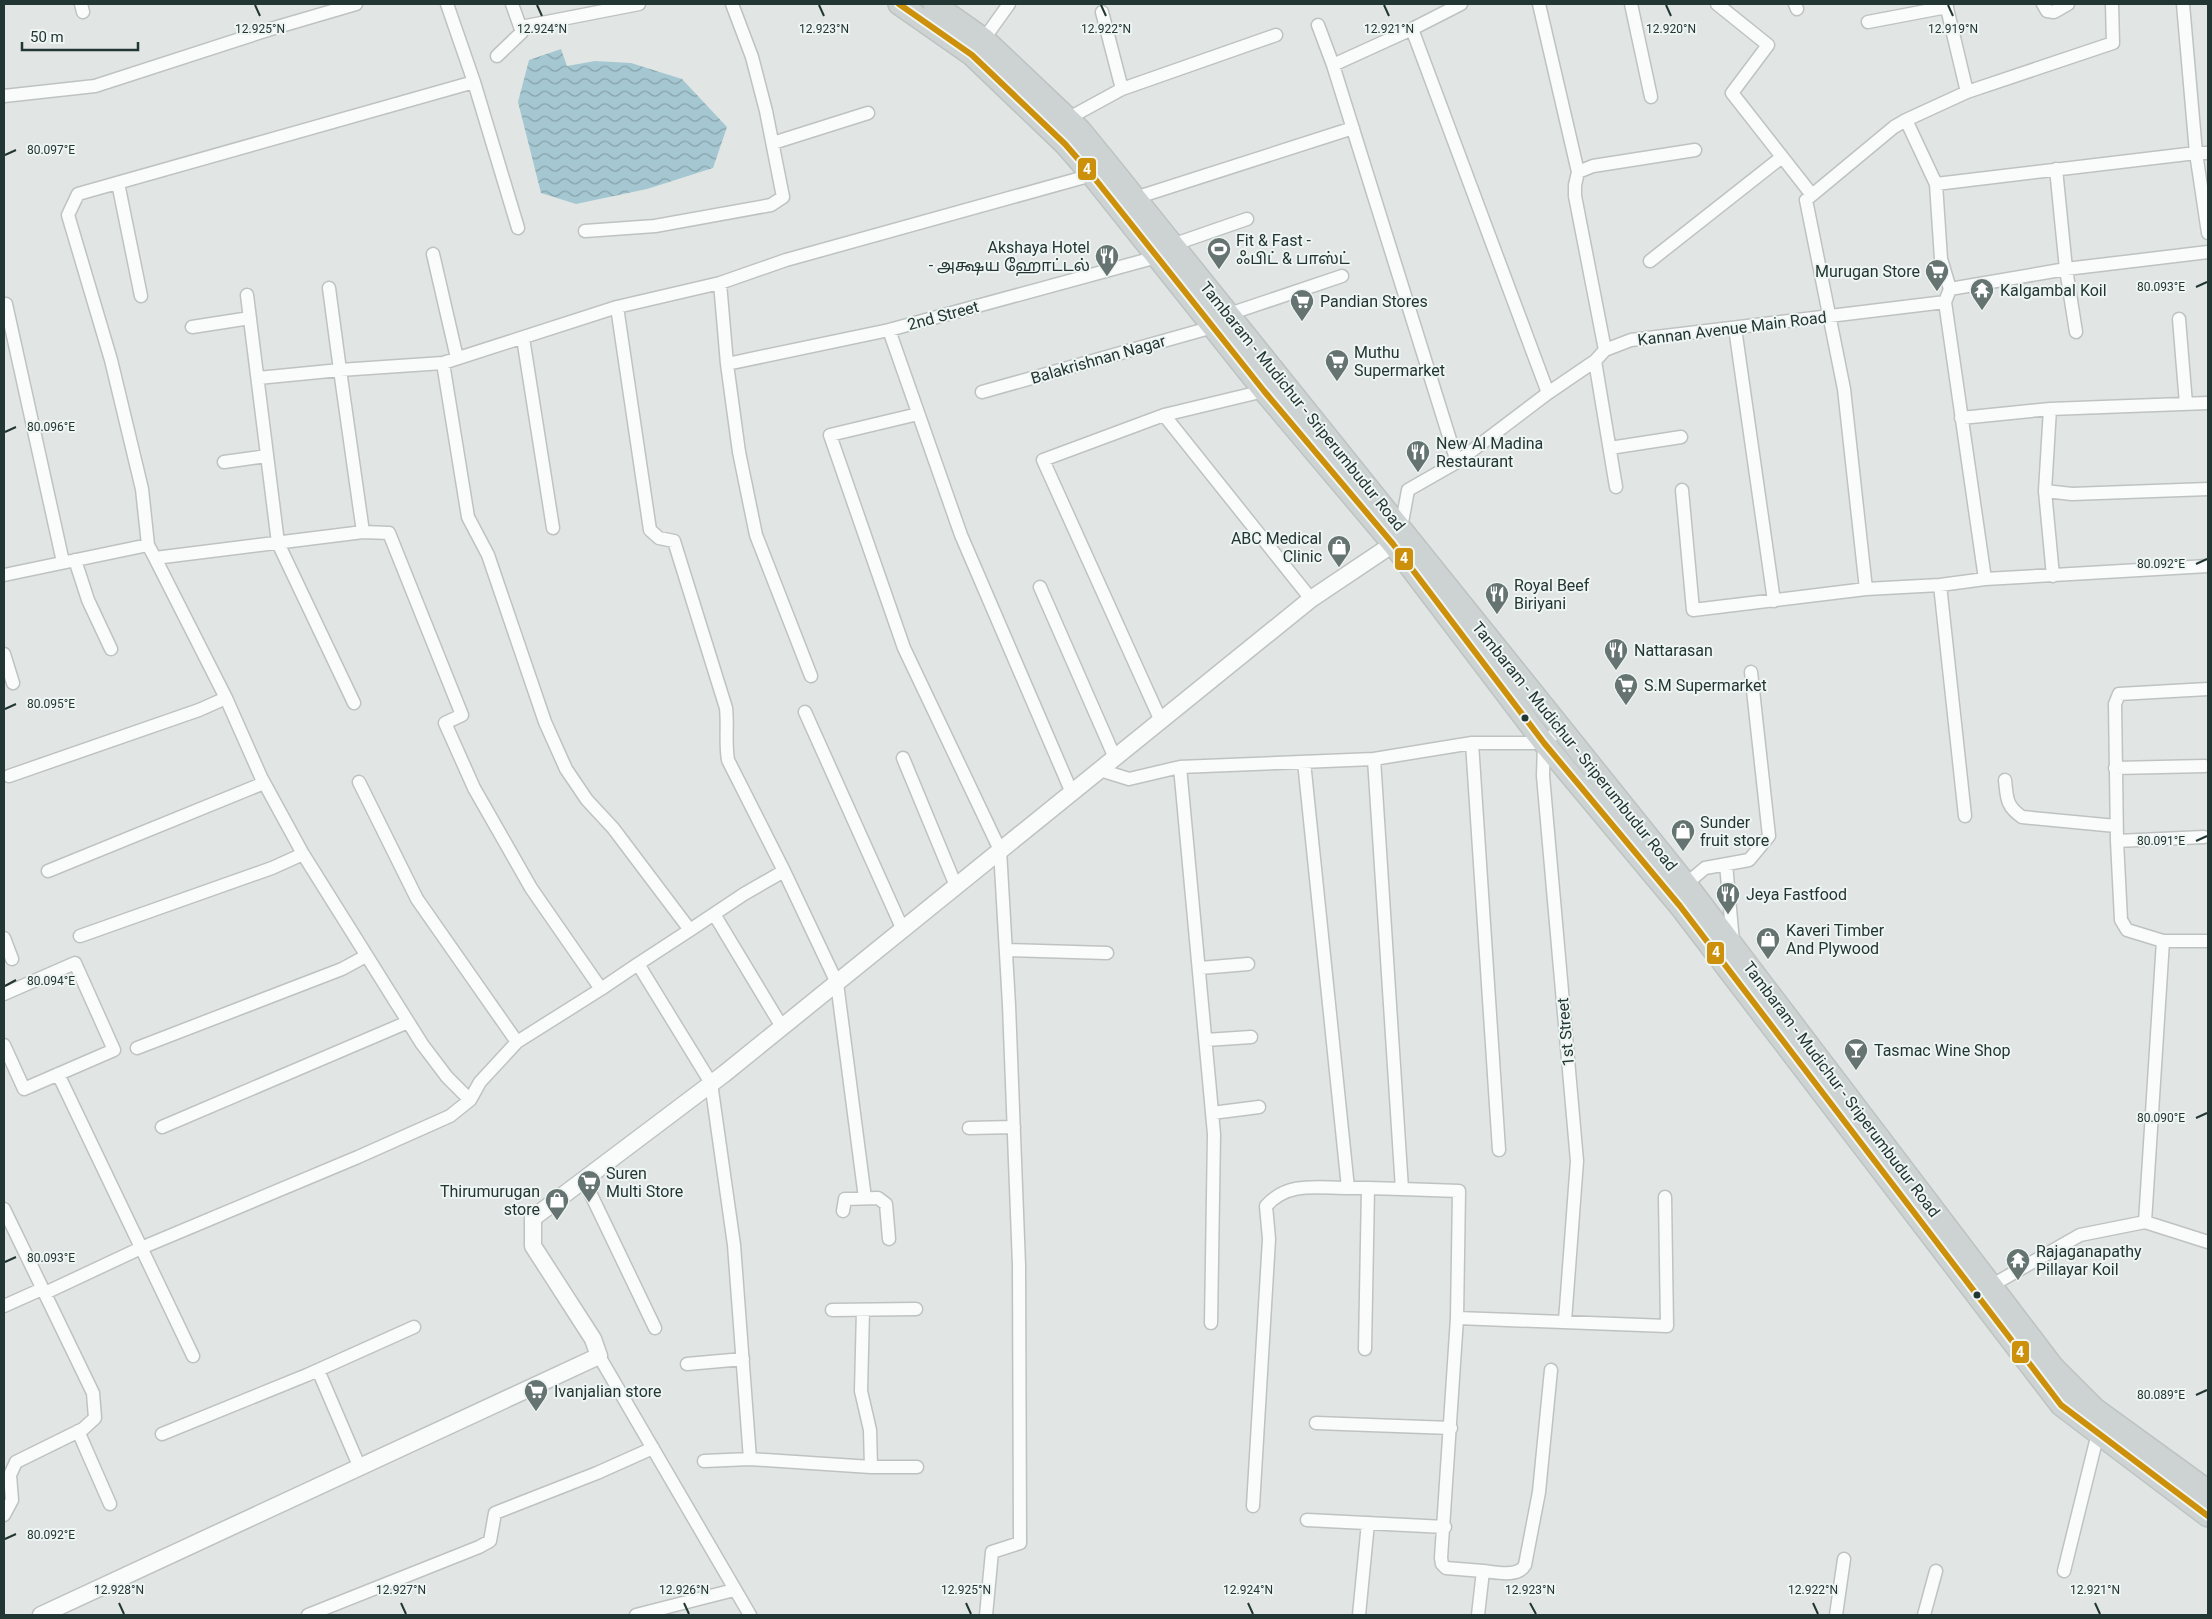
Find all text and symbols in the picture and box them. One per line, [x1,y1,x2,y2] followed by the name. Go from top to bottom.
[22,20,139,52] scale bar
[235,22,285,36] text: 12.925°N
[517,22,567,36] text: 12.924°N
[799,22,849,36] text: 12.923°N
[1081,22,1131,36] text: 12.922°N
[1364,22,1414,36] text: 12.921°N
[1646,22,1696,36] text: 12.920°N
[1928,22,1978,36] text: 12.919°N
[30,28,64,46] text: 50 m
[27,143,75,157] text: 80.097°E
[1077,157,1097,181] line badge: 4
[1083,161,1091,177] text: 4
[1236,231,1350,268] place label: Fit & Fast - ஃபிட் & பாஸ்ட்
[1206,236,1232,270] sports icon: Fit & Fast - ஃபிட் & பாஸ்ட்
[929,238,1090,276] place label: Akshaya Hotel - அக்ஷய ஹோட்டல்
[1094,243,1120,277] restaurant icon: Akshaya Hotel - அக்ஷய ஹோட்டல்
[1924,258,1950,292] supermarket icon: Murugan Store
[1815,262,1920,281] place label: Murugan Store
[1969,277,1995,311] temple icon: Kalgambal Koil
[1196,278,1409,535] street label: Tambaram - Mudichur - Sriperumbudur Road
[2137,280,2185,294] text: 80.093°E
[2000,281,2107,300] place label: Kalgambal Koil
[1289,288,1315,322] supermarket icon: Pandian Stores
[1320,292,1428,311] place label: Pandian Stores
[905,297,981,334] street label: 2nd Street
[1636,307,1828,350] street label: Kannan Avenue Main Road
[1029,331,1168,388] street label: Balakrishnan Nagar
[1354,343,1445,380] place label: Muthu Supermarket
[1324,348,1350,382] supermarket icon: Muthu Supermarket
[27,420,75,434] text: 80.096°E
[1436,434,1543,471] place label: New Al Madina Restaurant
[1405,439,1431,473] restaurant icon: New Al Madina Restaurant
[1231,529,1322,566] place label: ABC Medical Clinic
[1326,534,1352,568] shop icon: ABC Medical Clinic
[1394,547,1414,571] line badge: 4
[1400,550,1408,566] text: 4
[2137,557,2185,571] text: 80.092°E
[1514,576,1590,613] place label: Royal Beef Biriyani
[1484,581,1510,615] restaurant icon: Royal Beef Biriyani
[1468,618,1681,875] street label: Tambaram - Mudichur - Sriperumbudur Road
[1603,637,1629,671] restaurant icon: Nattarasan
[1634,641,1713,660] place label: Nattarasan
[1613,672,1639,706] supermarket icon: S.M Supermarket
[1644,676,1767,695] place label: S.M Supermarket
[27,697,75,711] text: 80.095°E
[1520,713,1530,723] unlabelled marker
[1700,813,1769,850] place label: Sunder fruit store
[1670,818,1696,852] shop icon: Sunder fruit store
[2137,834,2185,848] text: 80.091°E
[1715,881,1741,915] restaurant icon: Jeya Fastfood
[1746,885,1847,904] place label: Jeya Fastfood
[1786,921,1885,958] place label: Kaveri Timber And Plywood
[1755,926,1781,960] shop icon: Kaveri Timber And Plywood
[1706,941,1725,965] line badge: 4
[1712,944,1720,960] text: 4
[1739,958,1944,1221] street label: Tambaram - Mudichur - Sriperumbudur Road
[27,974,75,988] text: 80.094°E
[1553,997,1578,1067] street label: 1st Street
[1843,1037,1869,1071] bar icon: Tasmac Wine Shop
[1874,1041,2011,1060] place label: Tasmac Wine Shop
[2137,1111,2185,1125] text: 80.090°E
[606,1164,683,1201] place label: Suren Multi Store
[576,1169,602,1203] supermarket icon: Suren Multi Store
[440,1182,540,1219] place label: Thirumurugan store
[544,1187,570,1221] shop icon: Thirumurugan store
[2036,1242,2142,1279] place label: Rajaganapathy Pillayar Koil
[2005,1247,2031,1281] temple icon: Rajaganapathy Pillayar Koil
[27,1251,75,1265] text: 80.093°E
[1972,1290,1982,1300] unlabelled marker
[2011,1340,2030,1364] line badge: 4
[2016,1344,2024,1360] text: 4
[523,1378,549,1412] supermarket icon: Ivanjalian store
[554,1382,662,1401] place label: Ivanjalian store
[2137,1388,2185,1402] text: 80.089°E
[27,1528,75,1542] text: 80.092°E
[94,1583,144,1597] text: 12.928°N
[376,1583,426,1597] text: 12.927°N
[659,1583,709,1597] text: 12.926°N
[941,1583,991,1597] text: 12.925°N
[1223,1583,1273,1597] text: 12.924°N
[1505,1583,1555,1597] text: 12.923°N
[1788,1583,1838,1597] text: 12.922°N
[2070,1583,2120,1597] text: 12.921°N

